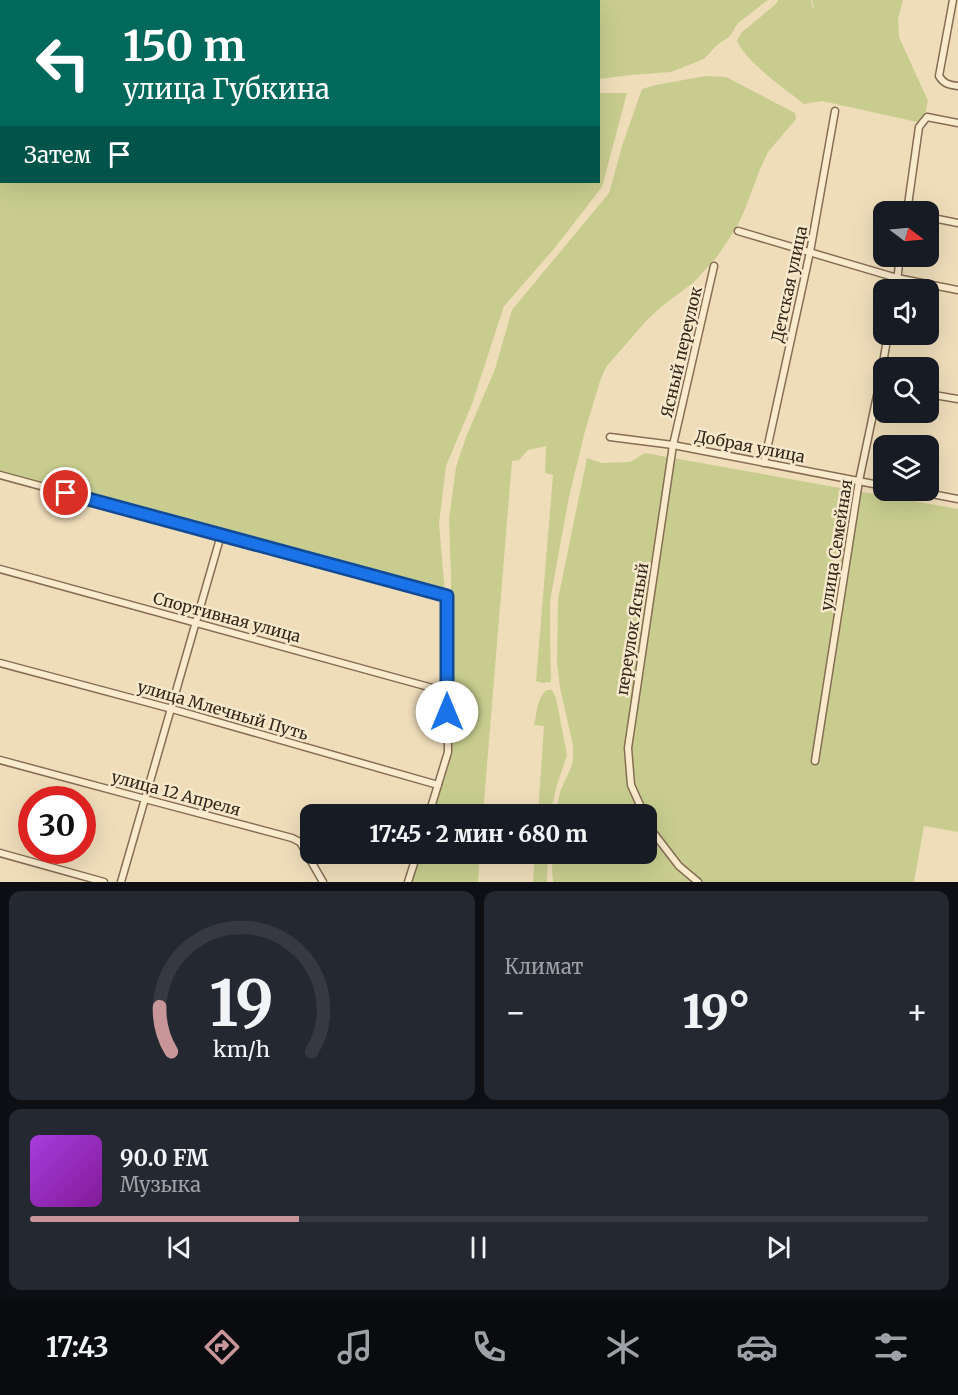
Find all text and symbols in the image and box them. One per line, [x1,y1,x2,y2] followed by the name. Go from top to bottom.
[123,20,245,72] text: 150 m
[24,24,102,102] icon: left
[123,72,330,106] text: улица Губкина
[103,138,136,171] icon: arrive
[24,141,91,169] text: Затем
[873,201,939,267] north arrow
[873,201,939,501] map controls
[767,224,811,344] street label: Детская улица
[873,279,939,345] button: sound
[656,284,706,420] street label: Ясный переулок
[873,357,939,423] button: search
[693,426,807,467] street label: Добрая улица
[873,435,939,501] button: layers
[40,467,91,518] pin
[49,476,82,509] icon: arrive
[816,478,856,612] street label: улица Семейная
[612,561,652,697] street label: переулок Ясный
[151,588,303,646] street label: Спортивная улица
[135,676,311,744] street label: улица Млечный Путь
[415,680,479,744] position arrow
[109,766,243,820] street label: улица 12 Апреля
[18,786,96,864] speed limit sign: 30
[369,820,588,848] text: 17:45 · 2 мин · 680 m
[505,954,584,979] text: Климат
[210,965,274,1043] text: 19
[682,984,750,1040] text: 19°
[505,992,527,1033] text: −
[906,992,928,1033] text: +
[213,1037,270,1064] text: km/h
[120,1144,208,1172] text: 90.0 FM
[120,1172,201,1197] text: Музыка
[163,1231,196,1264] icon: previous
[462,1231,495,1264] icon: pause
[762,1231,795,1264] icon: next
[201,1326,243,1368] icon: directions
[334,1326,376,1368] icon: music
[468,1326,510,1368] icon: phone
[602,1326,644,1368] icon: climate
[736,1326,778,1368] icon: car
[870,1326,912,1368] icon: filters
[46,1330,109,1364] text: 17:43

